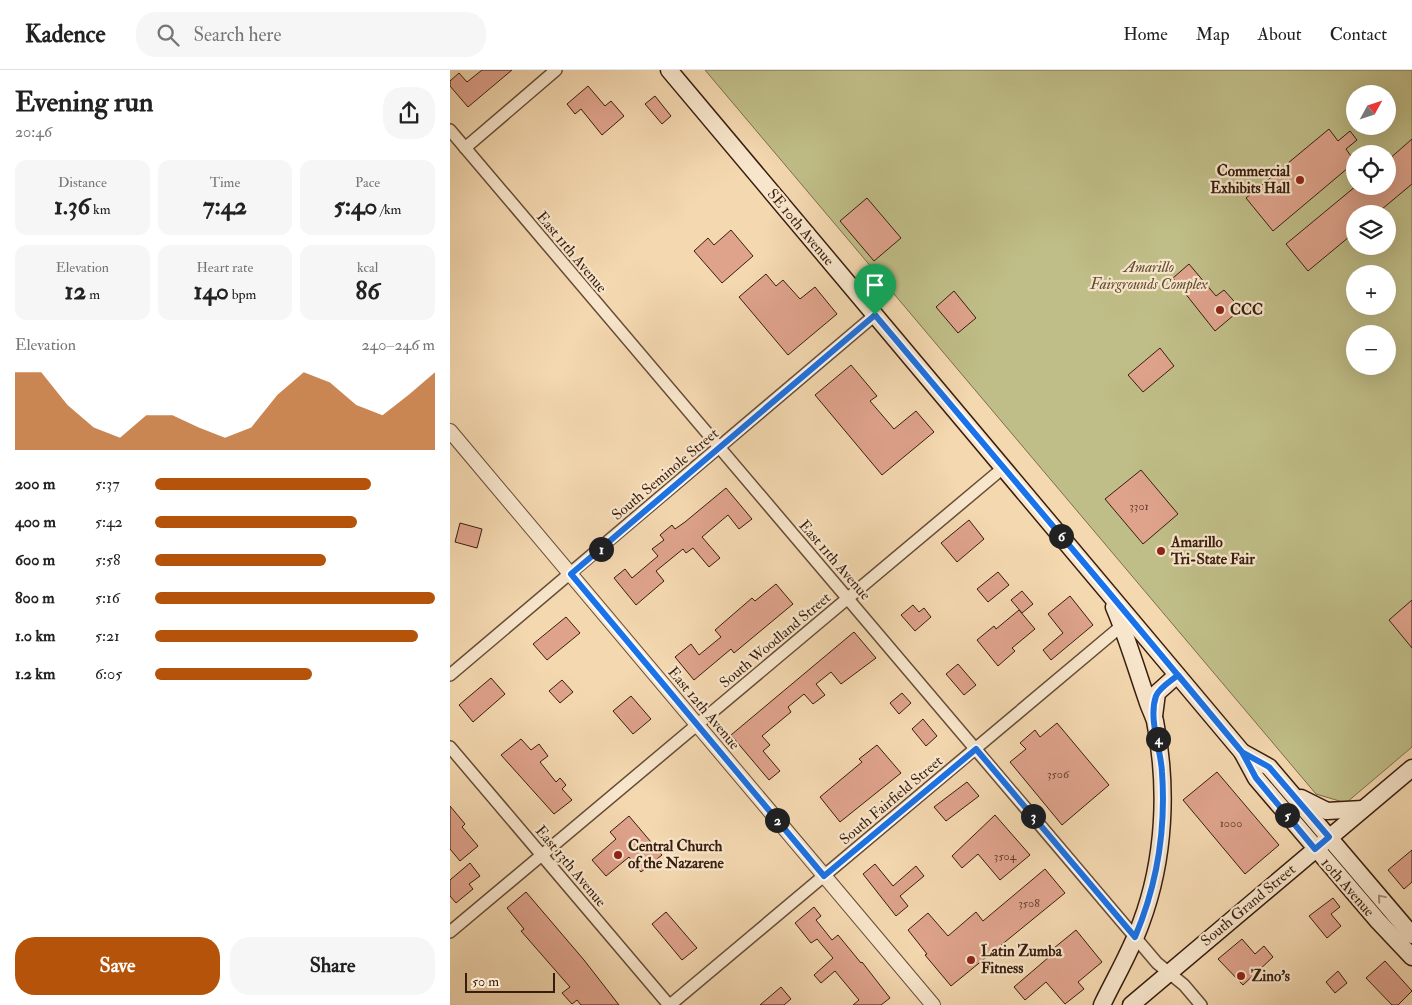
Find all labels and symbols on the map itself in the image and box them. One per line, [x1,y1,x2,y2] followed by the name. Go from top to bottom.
[1346,85,1396,135] north arrow
[1210,162,1290,198] place label: Commercial Exhibits Hall
[1294,174,1306,186] marker: Commercial Exhibits Hall
[763,185,838,270] street label: SE 10th Avenue
[532,208,611,297] street label: East 11th Avenue
[1089,258,1208,294] park label: Amarillo Fairgrounds Complex
[854,264,896,315] pin
[1230,301,1263,320] place label: CCC
[1214,304,1226,316] marker: CCC
[608,424,723,525] street label: South Seminole Street
[1129,499,1149,514] house number: 3301
[795,516,875,604] street label: East 11th Avenue
[1048,524,1074,548] pin: 6
[1170,533,1255,569] place label: Amarillo Tri-State Fair
[588,536,614,562] pin: 1
[1155,545,1167,557] marker: Amarillo Tri-State Fair
[716,588,835,692] street label: South Woodland Street
[663,663,744,754] street label: East 12th Avenue
[1146,726,1170,752] pin: 4
[836,752,947,849] street label: South Fairfield Street
[1047,767,1070,782] house number: 3506
[1274,802,1300,828] pin: 5
[1020,804,1046,828] pin: 3
[764,808,790,832] pin: 2
[1220,816,1242,831] house number: 1000
[531,822,610,911] street label: East 13th Avenue
[628,837,725,873] place label: Central Church of the Nazarene
[612,849,624,861] marker: Central Church of the Nazarene
[994,849,1017,864] house number: 3504
[1317,854,1379,921] street label: 10th Avenue
[1197,860,1300,951] street label: South Grand Street
[1377,894,1386,903] one-way arrow
[1018,896,1040,911] house number: 3508
[981,942,1063,978] place label: Latin Zumba Fitness
[965,954,977,966] marker: Latin Zumba Fitness
[1251,967,1290,986] place label: Zino's
[465,970,555,993] scale bar
[1235,970,1247,982] marker: Zino's

